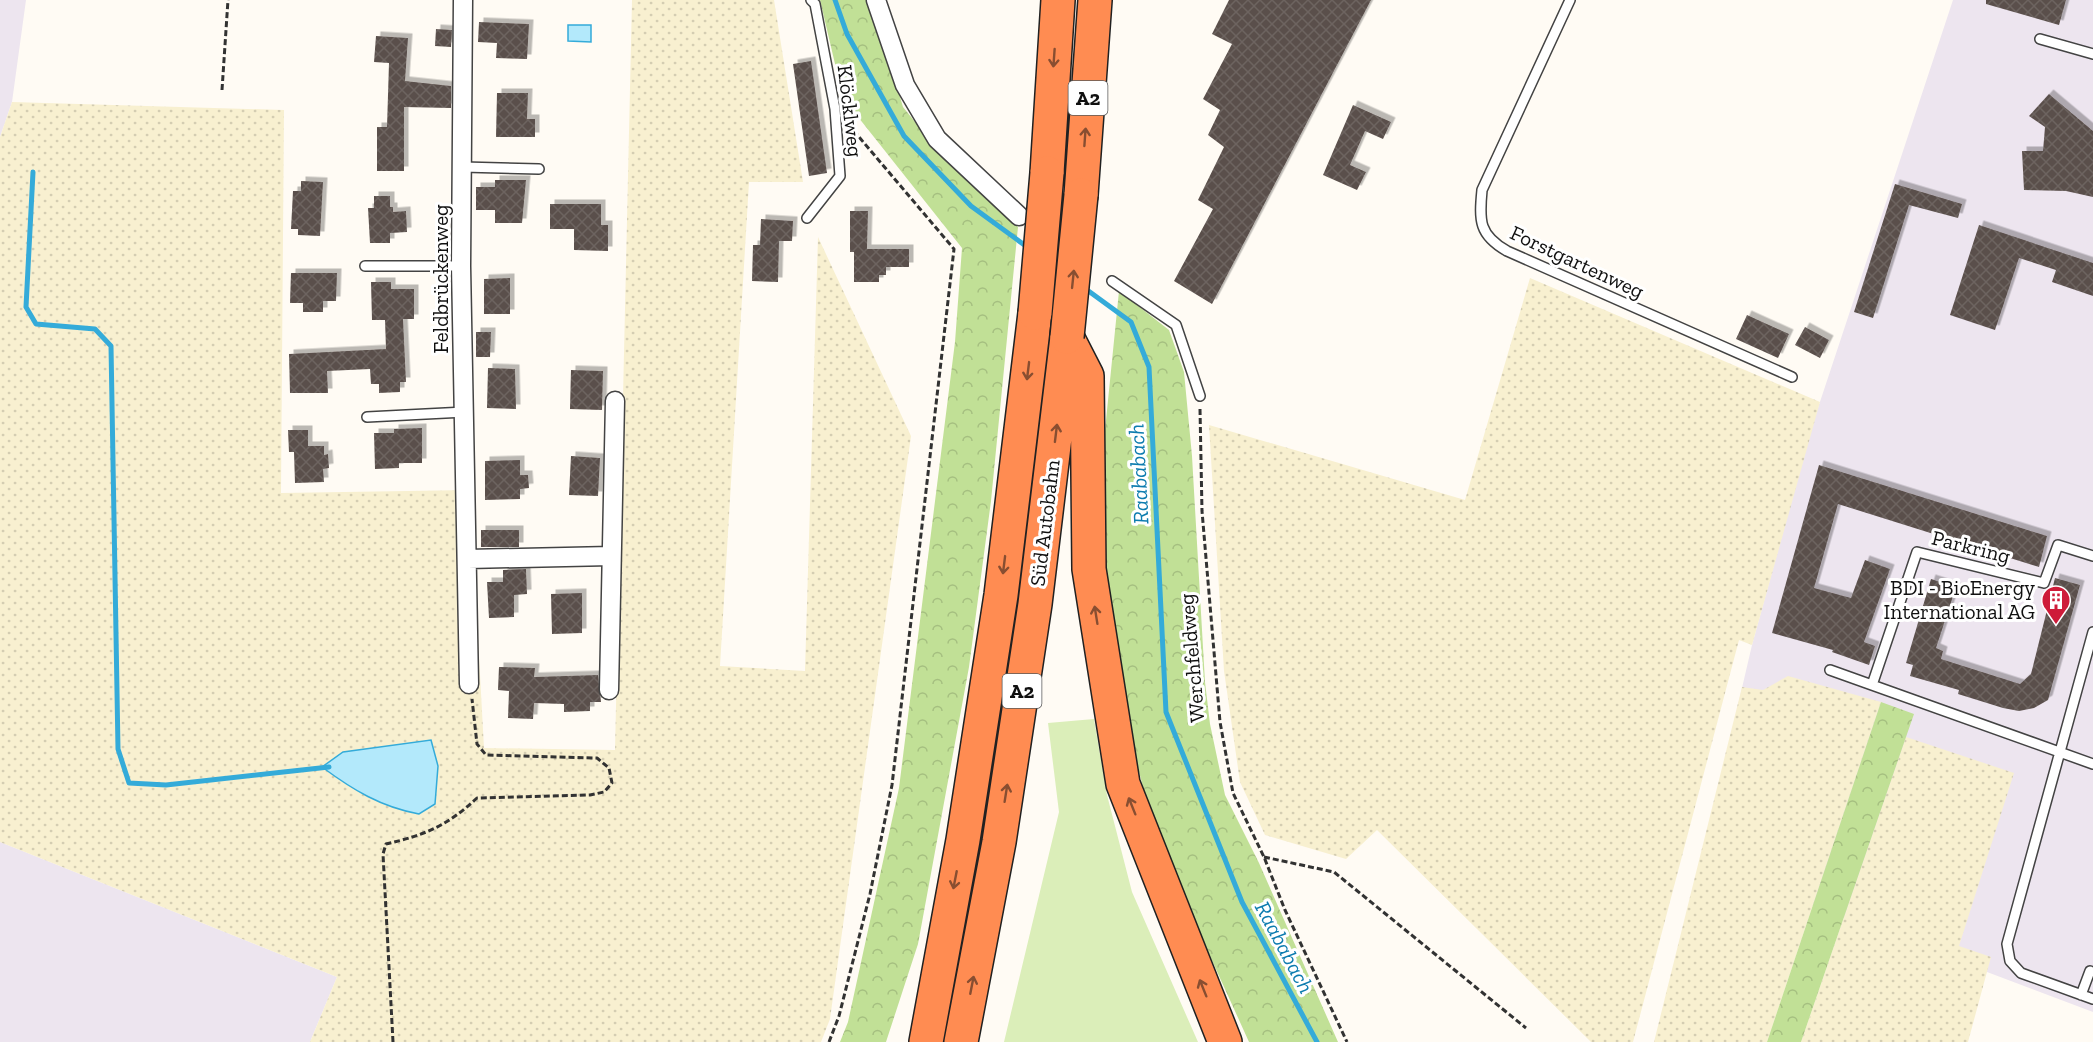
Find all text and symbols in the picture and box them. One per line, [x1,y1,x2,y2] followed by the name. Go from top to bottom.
[1049,48,1060,68] one-way arrow
[832,63,869,159] street label: Klöcklweg
[1068,81,1108,115] road number: A2
[1080,127,1091,147] one-way arrow
[428,204,453,354] street label: Feldbrückenweg
[1506,220,1649,304] street label: Forstgartenweg
[1068,269,1079,289] one-way arrow
[1022,361,1033,381] one-way arrow
[1122,423,1155,525] water label: Raababach
[1050,424,1061,443] one-way arrow
[1024,458,1065,588] street label: Süd Autobahn
[1929,525,2013,568] street label: Parkring
[999,555,1010,574] one-way arrow
[1884,575,2035,624] place label: BDI - BioEnergy International AG
[2040,584,2072,626] building icon: BDI - BioEnergy International AG
[1173,592,1210,724] street label: Werchfeldweg
[1091,606,1102,625] one-way arrow
[1002,674,1042,708] road number: A2
[1001,783,1012,803] one-way arrow
[1126,797,1137,816] one-way arrow
[949,870,960,890] one-way arrow
[1249,897,1320,998] water label: Raababach
[967,975,978,995] one-way arrow
[1197,979,1208,997] one-way arrow

